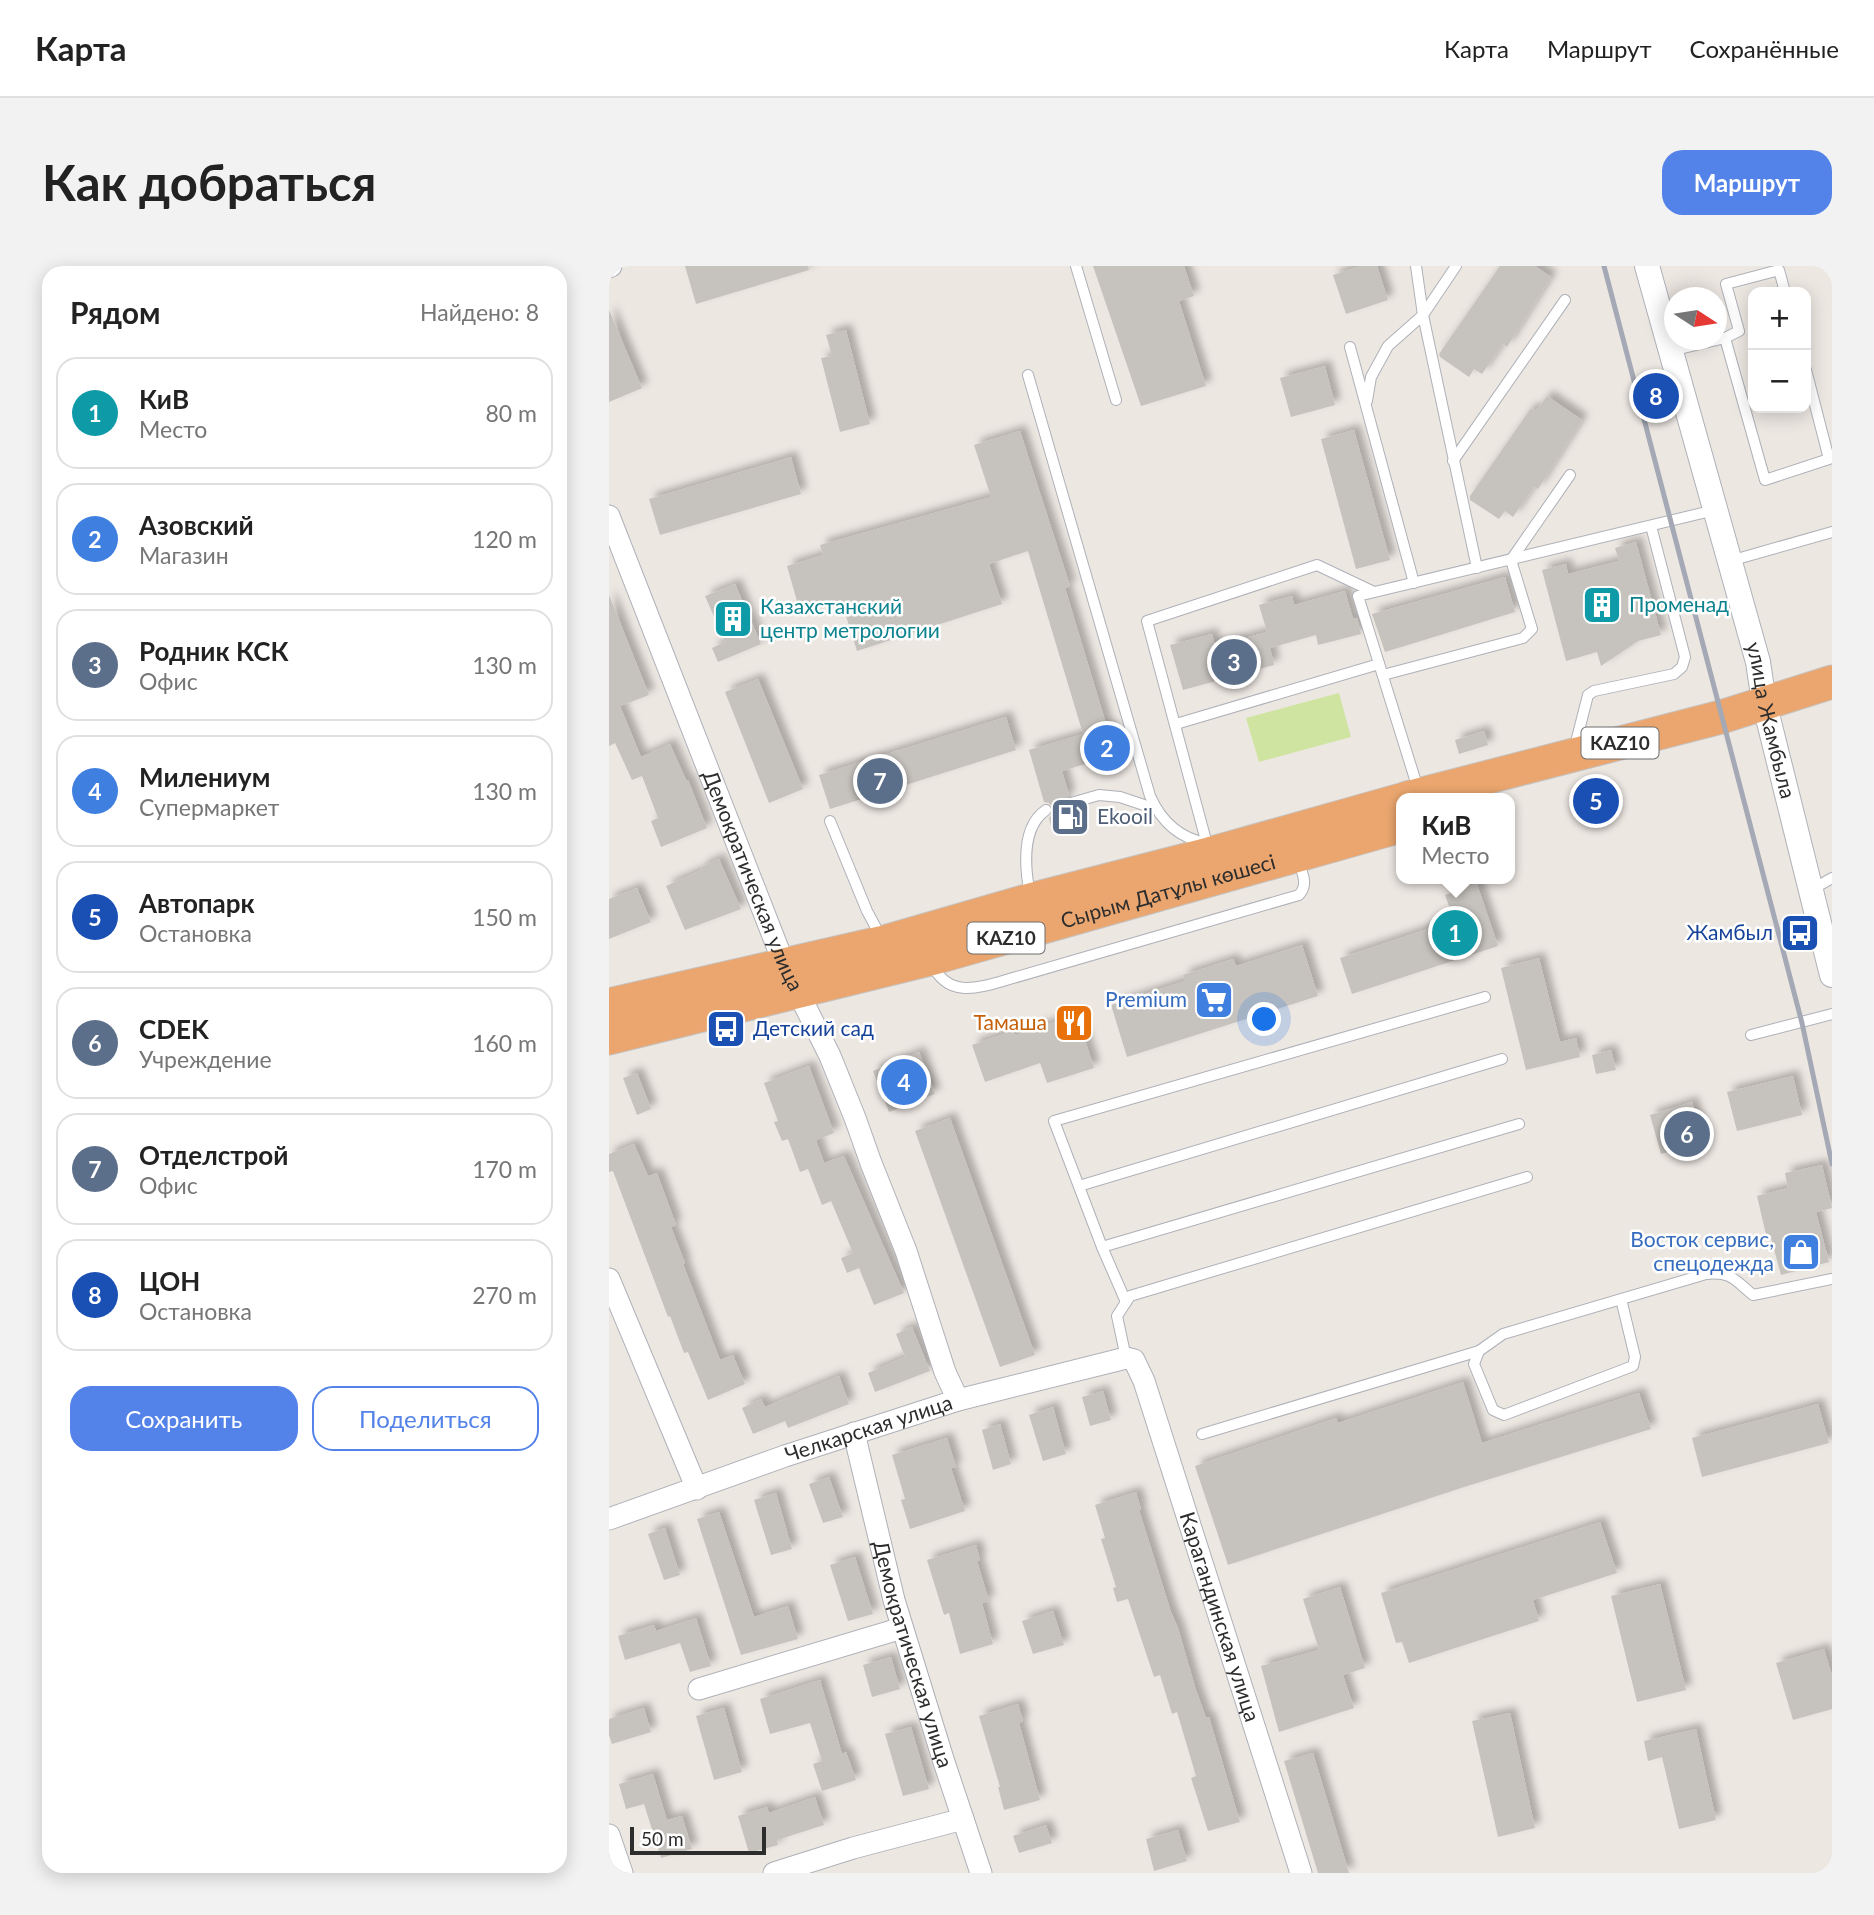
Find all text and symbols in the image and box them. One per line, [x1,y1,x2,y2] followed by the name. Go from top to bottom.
[35,28,126,68] text: Карта
[1444,34,1509,63] text: Карта
[1547,34,1652,63] text: Маршрут
[1690,34,1839,63] text: Сохранённые
[1662,150,1832,215] button: Маршрут
[42,153,376,211] text: Как добраться
[1664,287,1727,350] north arrow
[1748,287,1811,413] map controls
[1748,287,1811,350] button: +
[70,294,160,330] text: Рядом
[420,298,539,326] text: Найдено: 8
[1748,350,1811,413] button: −
[1633,370,1679,422] pin: 8
[139,383,189,415] text: КиВ
[88,399,102,427] text: 1
[486,399,537,427] text: 80 m
[139,415,207,443] text: Место
[139,509,254,541] text: Азовский
[88,525,102,553] text: 2
[472,525,537,553] text: 120 m
[139,541,229,569] text: Магазин
[1581,584,1623,626] building icon: Променад
[1629,591,1729,616] place label: Променад
[760,593,940,642] place label: Казахстанский центр метрологии
[712,598,754,640] building icon: Казахстанский центр метрологии
[139,635,289,667] text: Родник КСК
[1211,636,1257,688] pin: 3
[1742,639,1802,801] street label: улица Жамбыла
[88,651,102,679] text: 3
[472,651,537,679] text: 130 m
[139,667,198,695] text: Офис
[1084,722,1130,774] pin: 2
[1581,728,1659,758] road number: KAZ10
[857,755,903,807] pin: 7
[139,761,270,793] text: Милениум
[699,766,809,995] street label: Демократическая улица
[1573,775,1619,827] pin: 5
[88,777,102,805] text: 4
[472,777,537,805] text: 130 m
[139,793,279,821] text: Супермаркет
[1396,793,1515,884] popup
[1049,796,1091,838] fuel station icon: Ekooil
[1097,803,1153,828] place label: Ekooil
[1421,809,1471,841] text: КиВ
[1421,841,1490,869] text: Место
[1057,848,1278,933] street label: Сырым Датұлы көшесі
[139,887,255,919] text: Автопарк
[88,903,102,931] text: 5
[472,903,537,931] text: 150 m
[1432,907,1478,959] pin: 1
[1779,912,1821,954] bus stop icon: Жамбыл
[139,919,252,947] text: Остановка
[1686,919,1773,944] place label: Жамбыл
[967,922,1045,954] road number: KAZ10
[1193,979,1235,1021] supermarket icon: Premium
[1105,986,1187,1011] place label: Premium
[1053,1002,1095,1044] restaurant icon: Тамаша
[1247,1002,1281,1036] your location
[705,1008,747,1050] bus stop icon: Детский сад
[974,1009,1047,1034] place label: Тамаша
[139,1013,209,1045] text: CDEK
[753,1015,874,1040] place label: Детский сад
[88,1029,102,1057] text: 6
[472,1029,537,1057] text: 160 m
[139,1045,272,1073] text: Учреждение
[881,1056,927,1108] pin: 4
[1664,1108,1710,1160] pin: 6
[139,1139,288,1171] text: Отделстрой
[88,1155,102,1183] text: 7
[472,1155,537,1183] text: 170 m
[139,1171,198,1199] text: Офис
[1630,1226,1774,1275] place label: Восток сервис, спецодежда
[1780,1231,1822,1273] shop icon: Восток сервис, спецодежда
[139,1265,200,1297] text: ЦОН
[88,1281,102,1309] text: 8
[472,1281,537,1309] text: 270 m
[139,1297,252,1325] text: Остановка
[70,1386,298,1451] button: Сохранить
[312,1386,539,1451] button: Поделиться
[781,1389,955,1466] street label: Челкарская улица
[1176,1508,1266,1724] street label: Карагандинская улица
[869,1538,959,1771] street label: Демократическая улица
[630,1824,767,1856] scale bar
[641,1827,684,1850] text: 50 m

